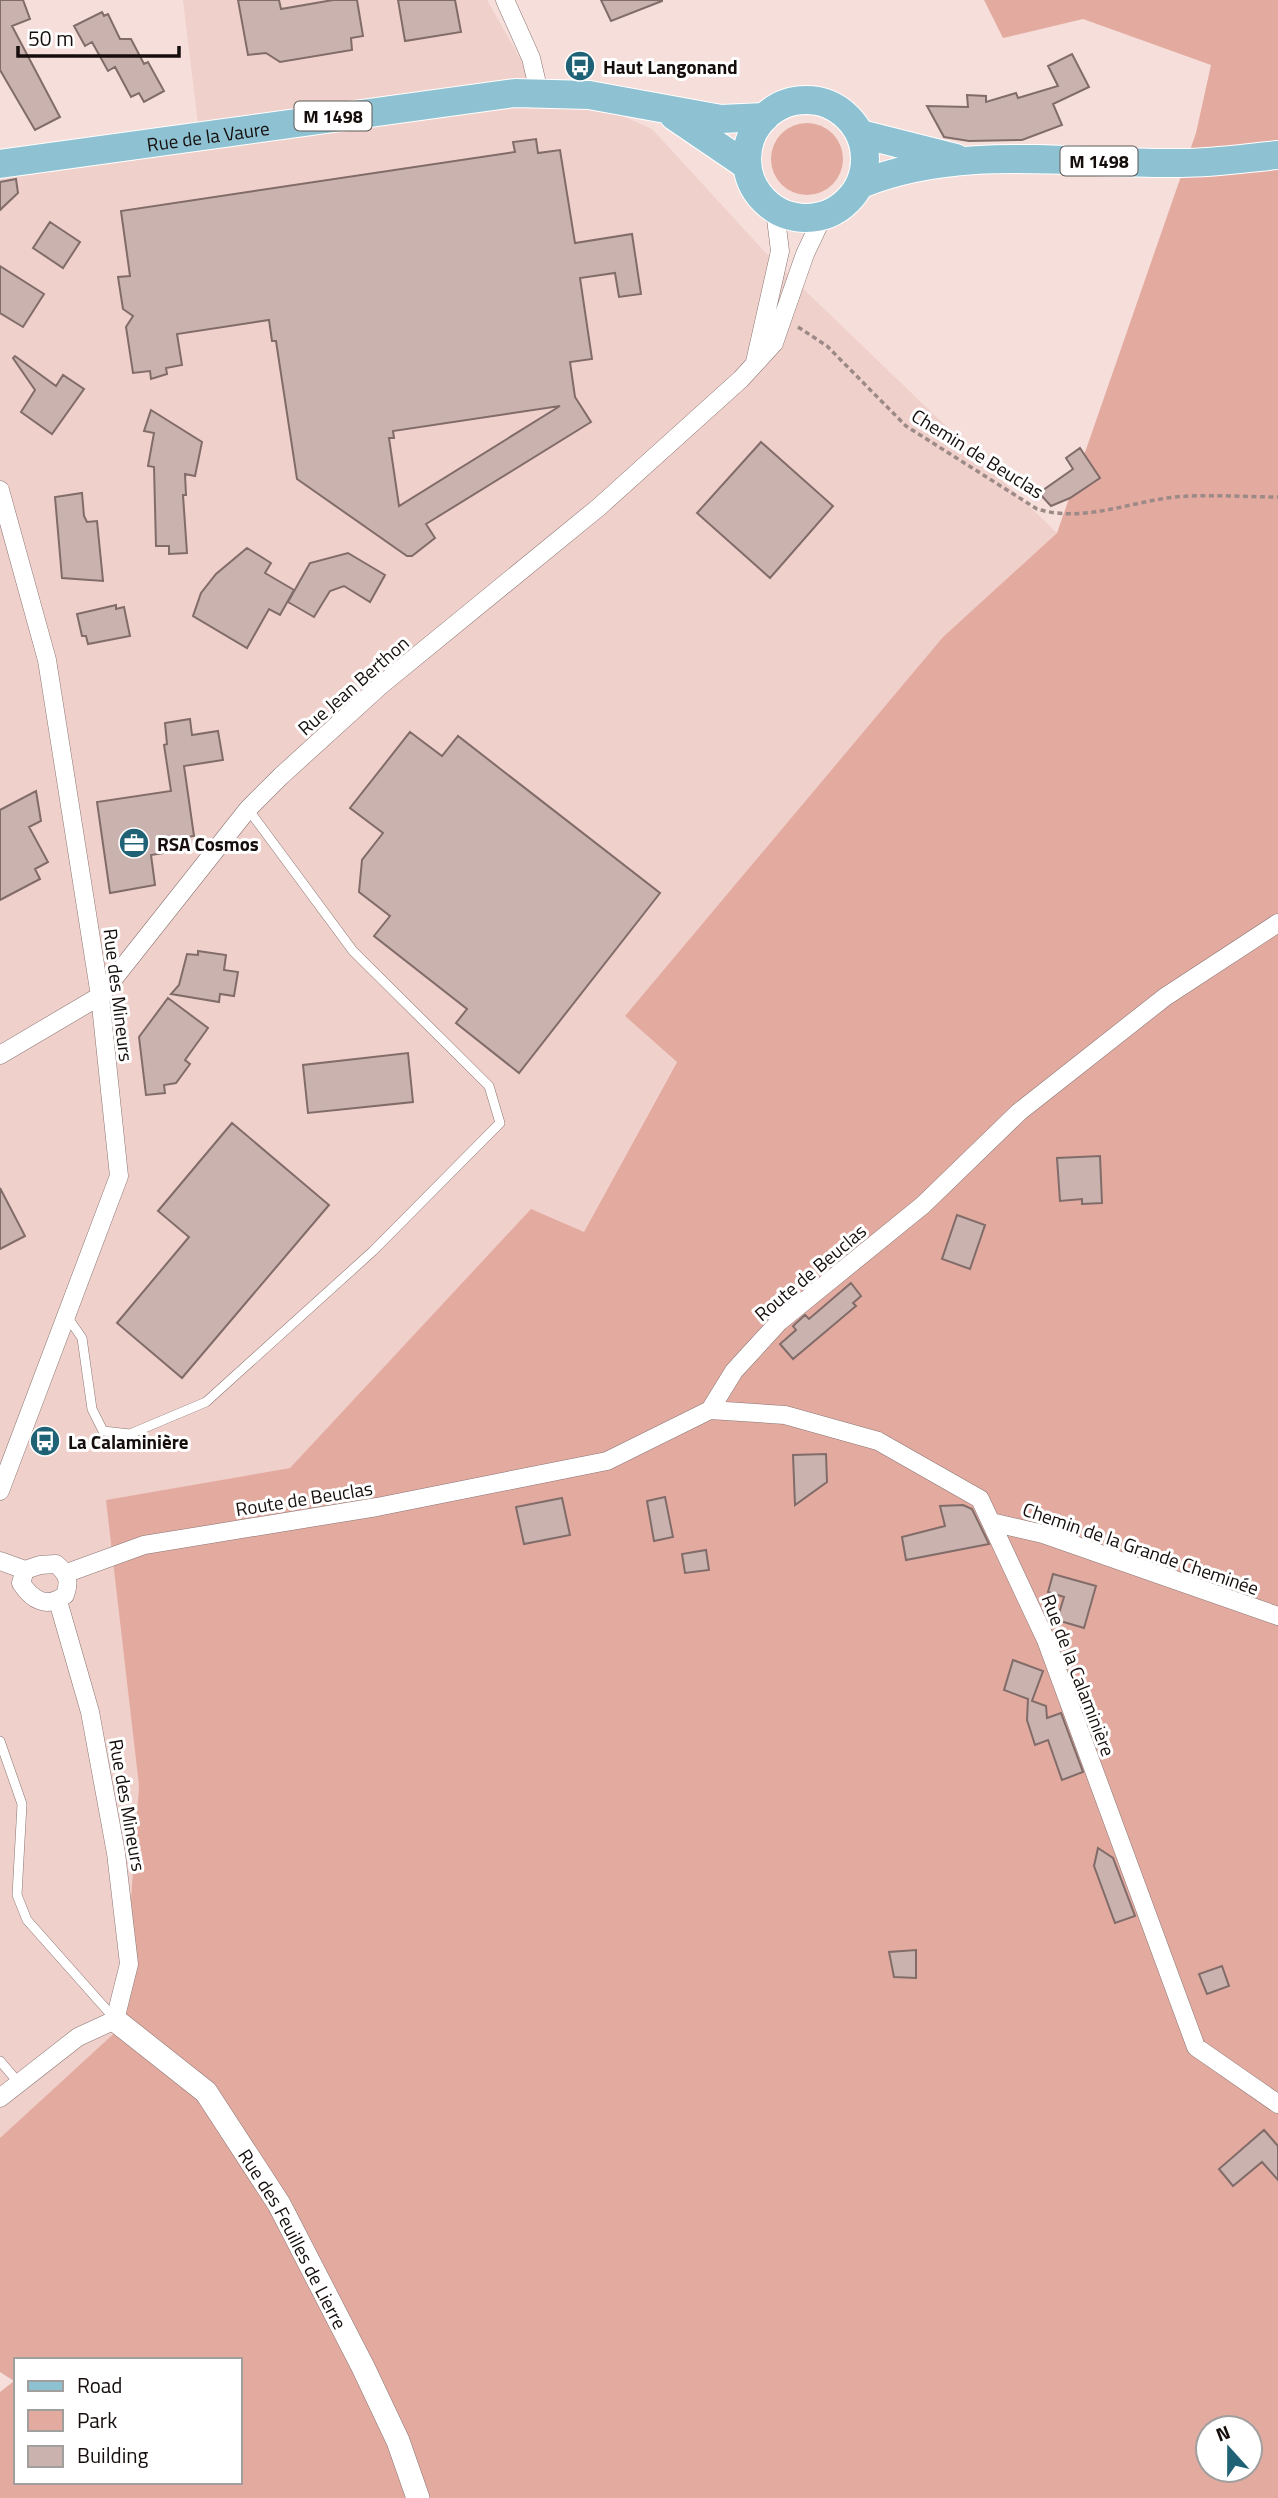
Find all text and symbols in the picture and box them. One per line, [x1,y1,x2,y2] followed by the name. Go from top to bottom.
[18,14,178,58] scale bar
[28,22,74,54] text: 50 m
[563,49,597,83] bus stop icon: Haut Langonand
[603,52,738,81] place label: Haut Langonand
[294,102,372,131] road number: M 1498
[145,113,271,158] street label: Rue de la Vaure
[1060,146,1138,176] road number: M 1498
[906,401,1050,505] street label: Chemin de Beuclas
[291,628,415,742] street label: Rue Jean Berthon
[117,826,151,860] office icon: RSA Cosmos
[157,829,259,858] place label: RSA Cosmos
[96,927,142,1063] street label: Rue des Mineurs
[748,1216,872,1328] street label: Route de Beuclas
[28,1424,62,1458] bus stop icon: La Calaminière
[68,1427,189,1456] place label: La Calaminière
[233,1473,375,1523] street label: Route de Beuclas
[1019,1494,1263,1602] street label: Chemin de la Grande Cheminée
[1035,1590,1123,1760] street label: Rue de la Calaminière
[102,1737,154,1873] street label: Rue des Mineurs
[232,2142,355,2334] street label: Rue des Feuilles de Lierre
[14,2358,242,2484] legend
[77,2369,122,2401] text: Road
[77,2404,117,2436] text: Park
[1194,2414,1264,2484] north arrow
[1211,2417,1234,2449] text: N
[77,2439,149,2471] text: Building

